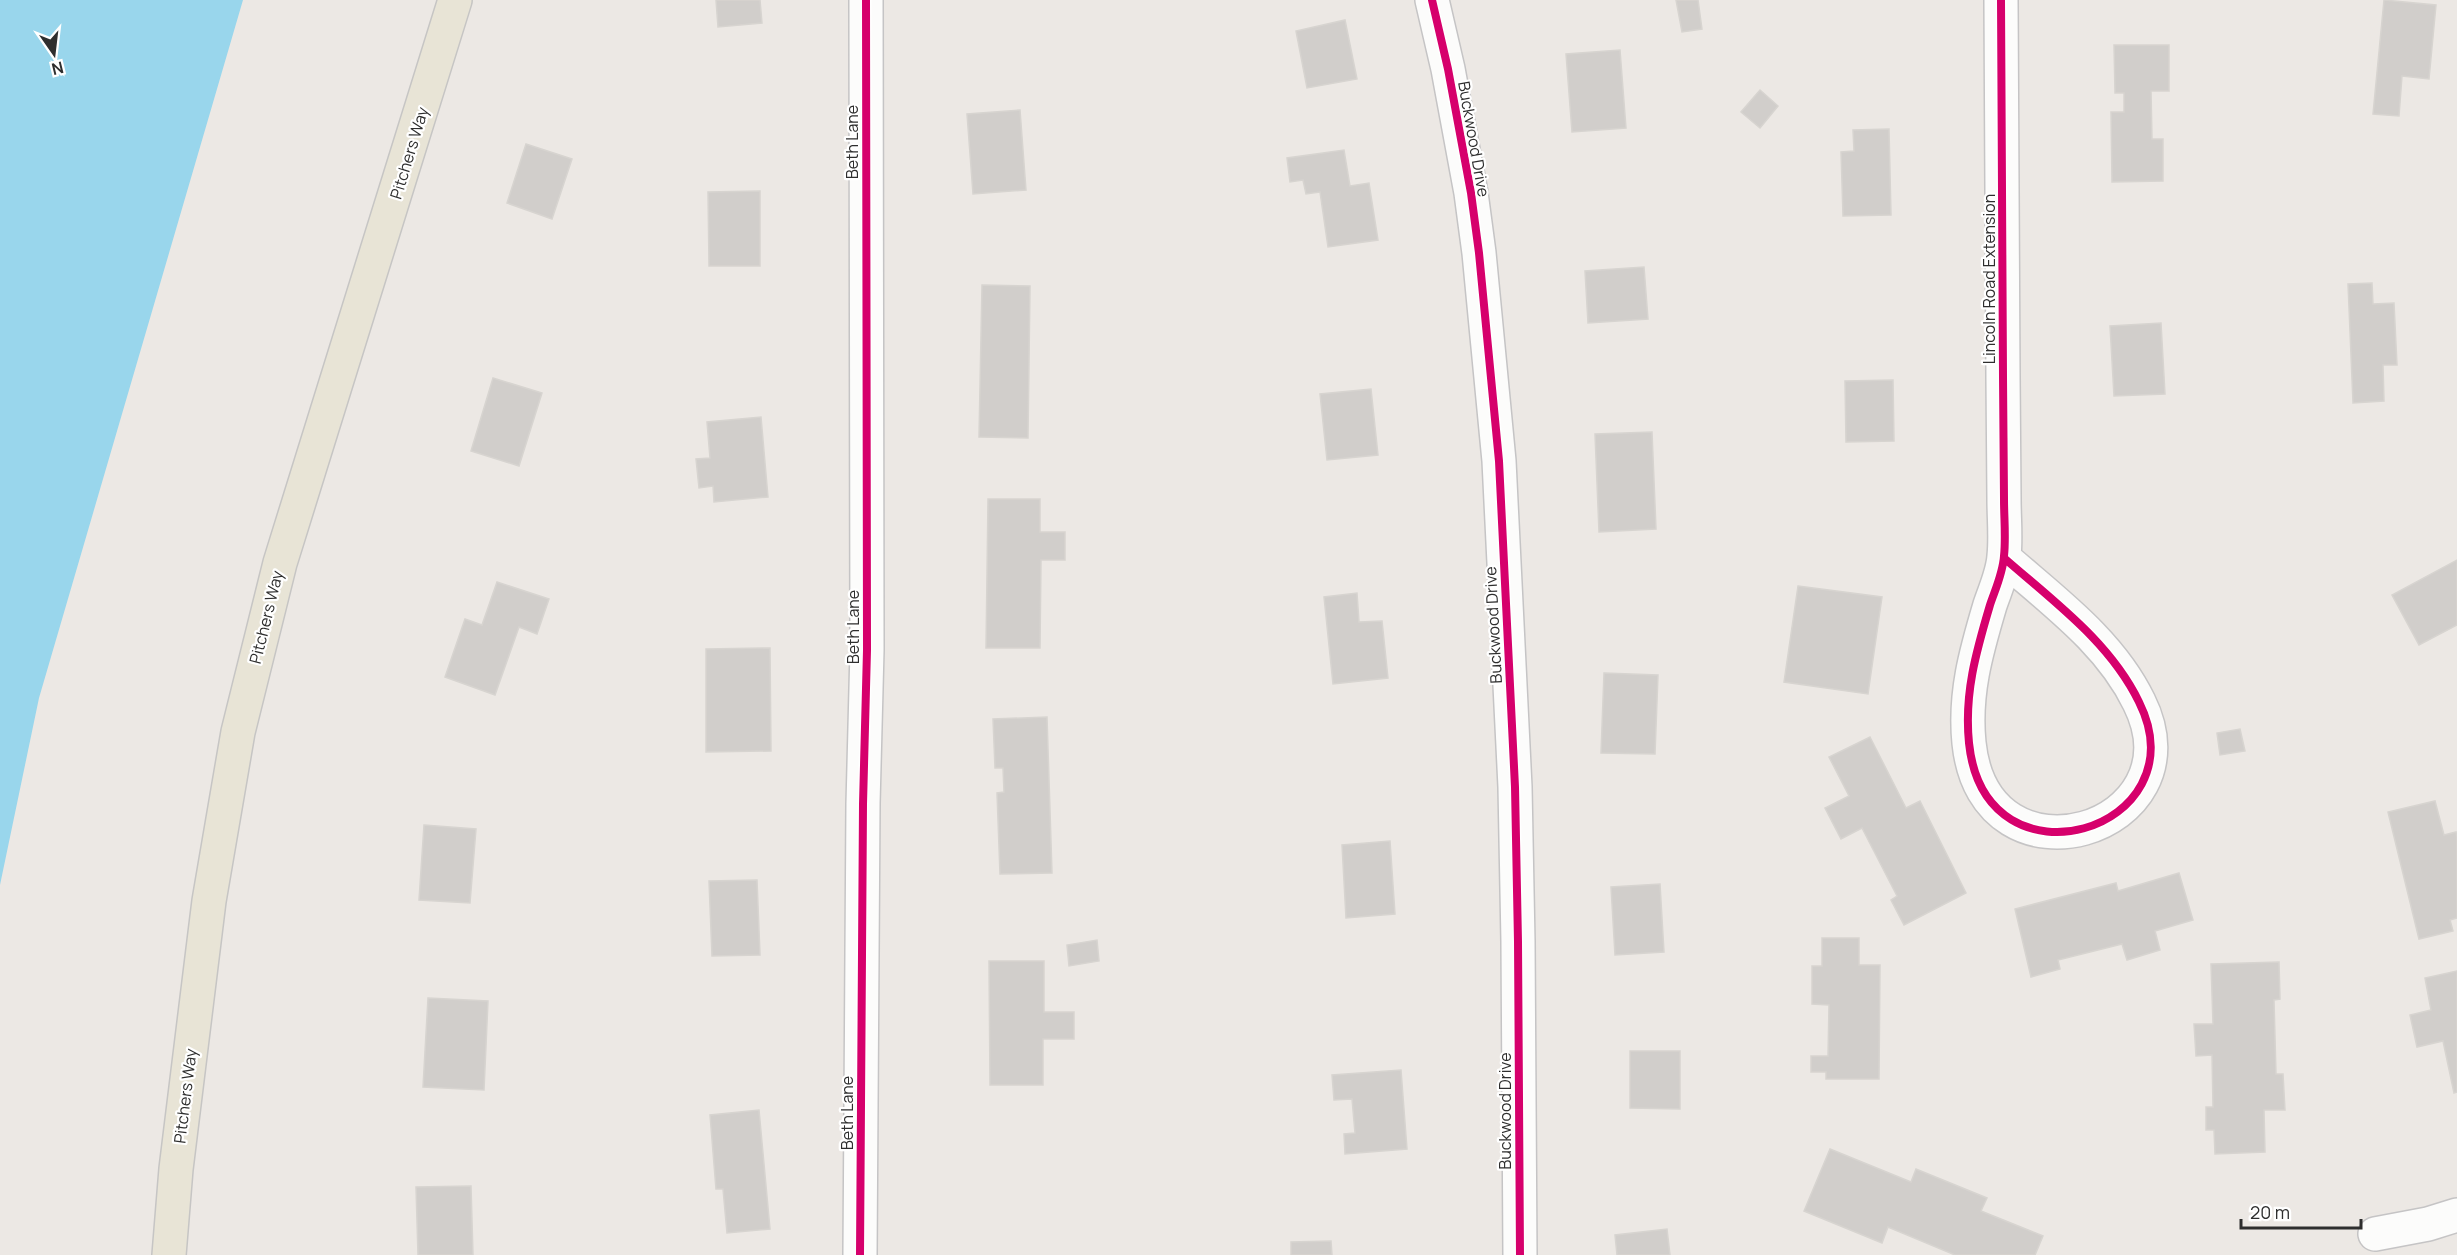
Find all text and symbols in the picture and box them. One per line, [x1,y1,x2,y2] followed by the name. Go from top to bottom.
[24,24,84,84] north arrow
[49,56,66,81] text: N
[1453,79,1495,199] street label: Buckwood Drive
[385,104,434,202] street label: Pitchers Way
[841,105,863,179] street label: Beth Lane
[1978,194,2000,364] street label: Lincoln Road Extension
[1479,566,1507,684] street label: Buckwood Drive
[244,568,288,666] street label: Pitchers Way
[842,590,864,664] street label: Beth Lane
[168,1047,202,1145] street label: Pitchers Way
[1494,1052,1516,1170] street label: Buckwood Drive
[836,1076,858,1150] street label: Beth Lane
[2241,1192,2361,1230] scale bar
[2250,1200,2290,1224] text: 20 m

